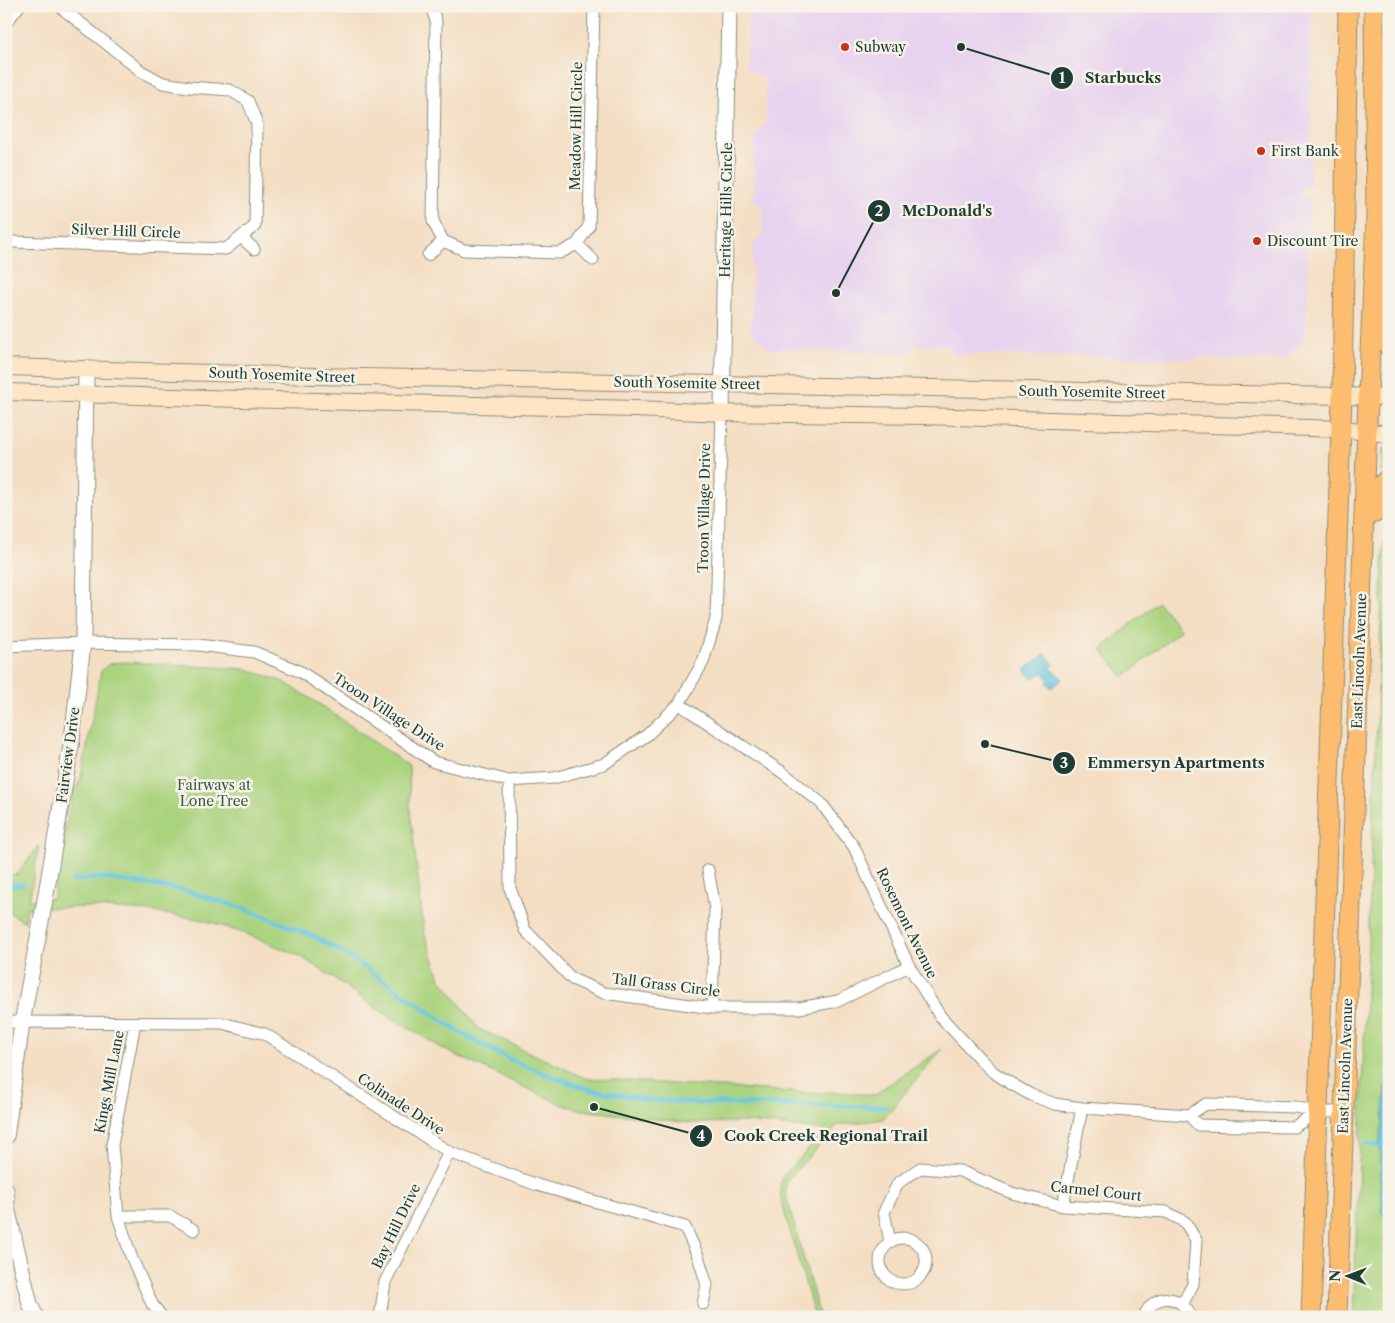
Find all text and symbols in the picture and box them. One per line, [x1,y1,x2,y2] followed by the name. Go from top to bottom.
[855,38,906,56] place label: Subway
[839,41,851,53] marker: Subway
[566,61,586,191] street label: Meadow Hill Circle
[1050,63,1171,93] callout: Starbucks
[1059,68,1066,87] text: 1
[1085,68,1161,87] text: Starbucks
[716,142,736,278] street label: Heritage Hills Circle
[1271,142,1340,160] place label: First Bank
[1255,145,1267,157] marker: First Bank
[867,196,1002,226] callout: McDonald's
[875,201,884,220] text: 2
[902,201,992,220] text: McDonald's
[71,220,181,242] street label: Silver Hill Circle
[1267,232,1359,250] place label: Discount Tire
[1251,235,1263,247] marker: Discount Tire
[208,363,356,387] street label: South Yosemite Street
[613,373,761,393] street label: South Yosemite Street
[1018,382,1166,402] street label: South Yosemite Street
[694,443,714,573] street label: Troon Village Drive
[1348,593,1370,729] street label: East Lincoln Avenue
[330,669,448,755] street label: Troon Village Drive
[52,706,84,804] street label: Fairview Drive
[1052,748,1275,778] callout: Emmersyn Apartments
[1060,753,1068,772] text: 3
[1087,753,1265,772] text: Emmersyn Apartments
[177,776,251,810] park label: Fairways at Lone Tree
[872,865,942,981] street label: Rosemont Avenue
[611,969,721,1001] street label: Tall Grass Circle
[1334,998,1356,1134] street label: East Lincoln Avenue
[90,1029,128,1135] street label: Kings Mill Lane
[354,1069,448,1139] street label: Colinade Drive
[689,1121,938,1151] callout: Cook Creek Regional Trail
[697,1126,706,1145] text: 4
[724,1126,928,1145] text: Cook Creek Regional Trail
[1049,1177,1143,1205] street label: Carmel Court
[368,1180,424,1272] street label: Bay Hill Drive
[1322,1250,1372,1300] north arrow
[1326,1270,1344,1282] text: N

